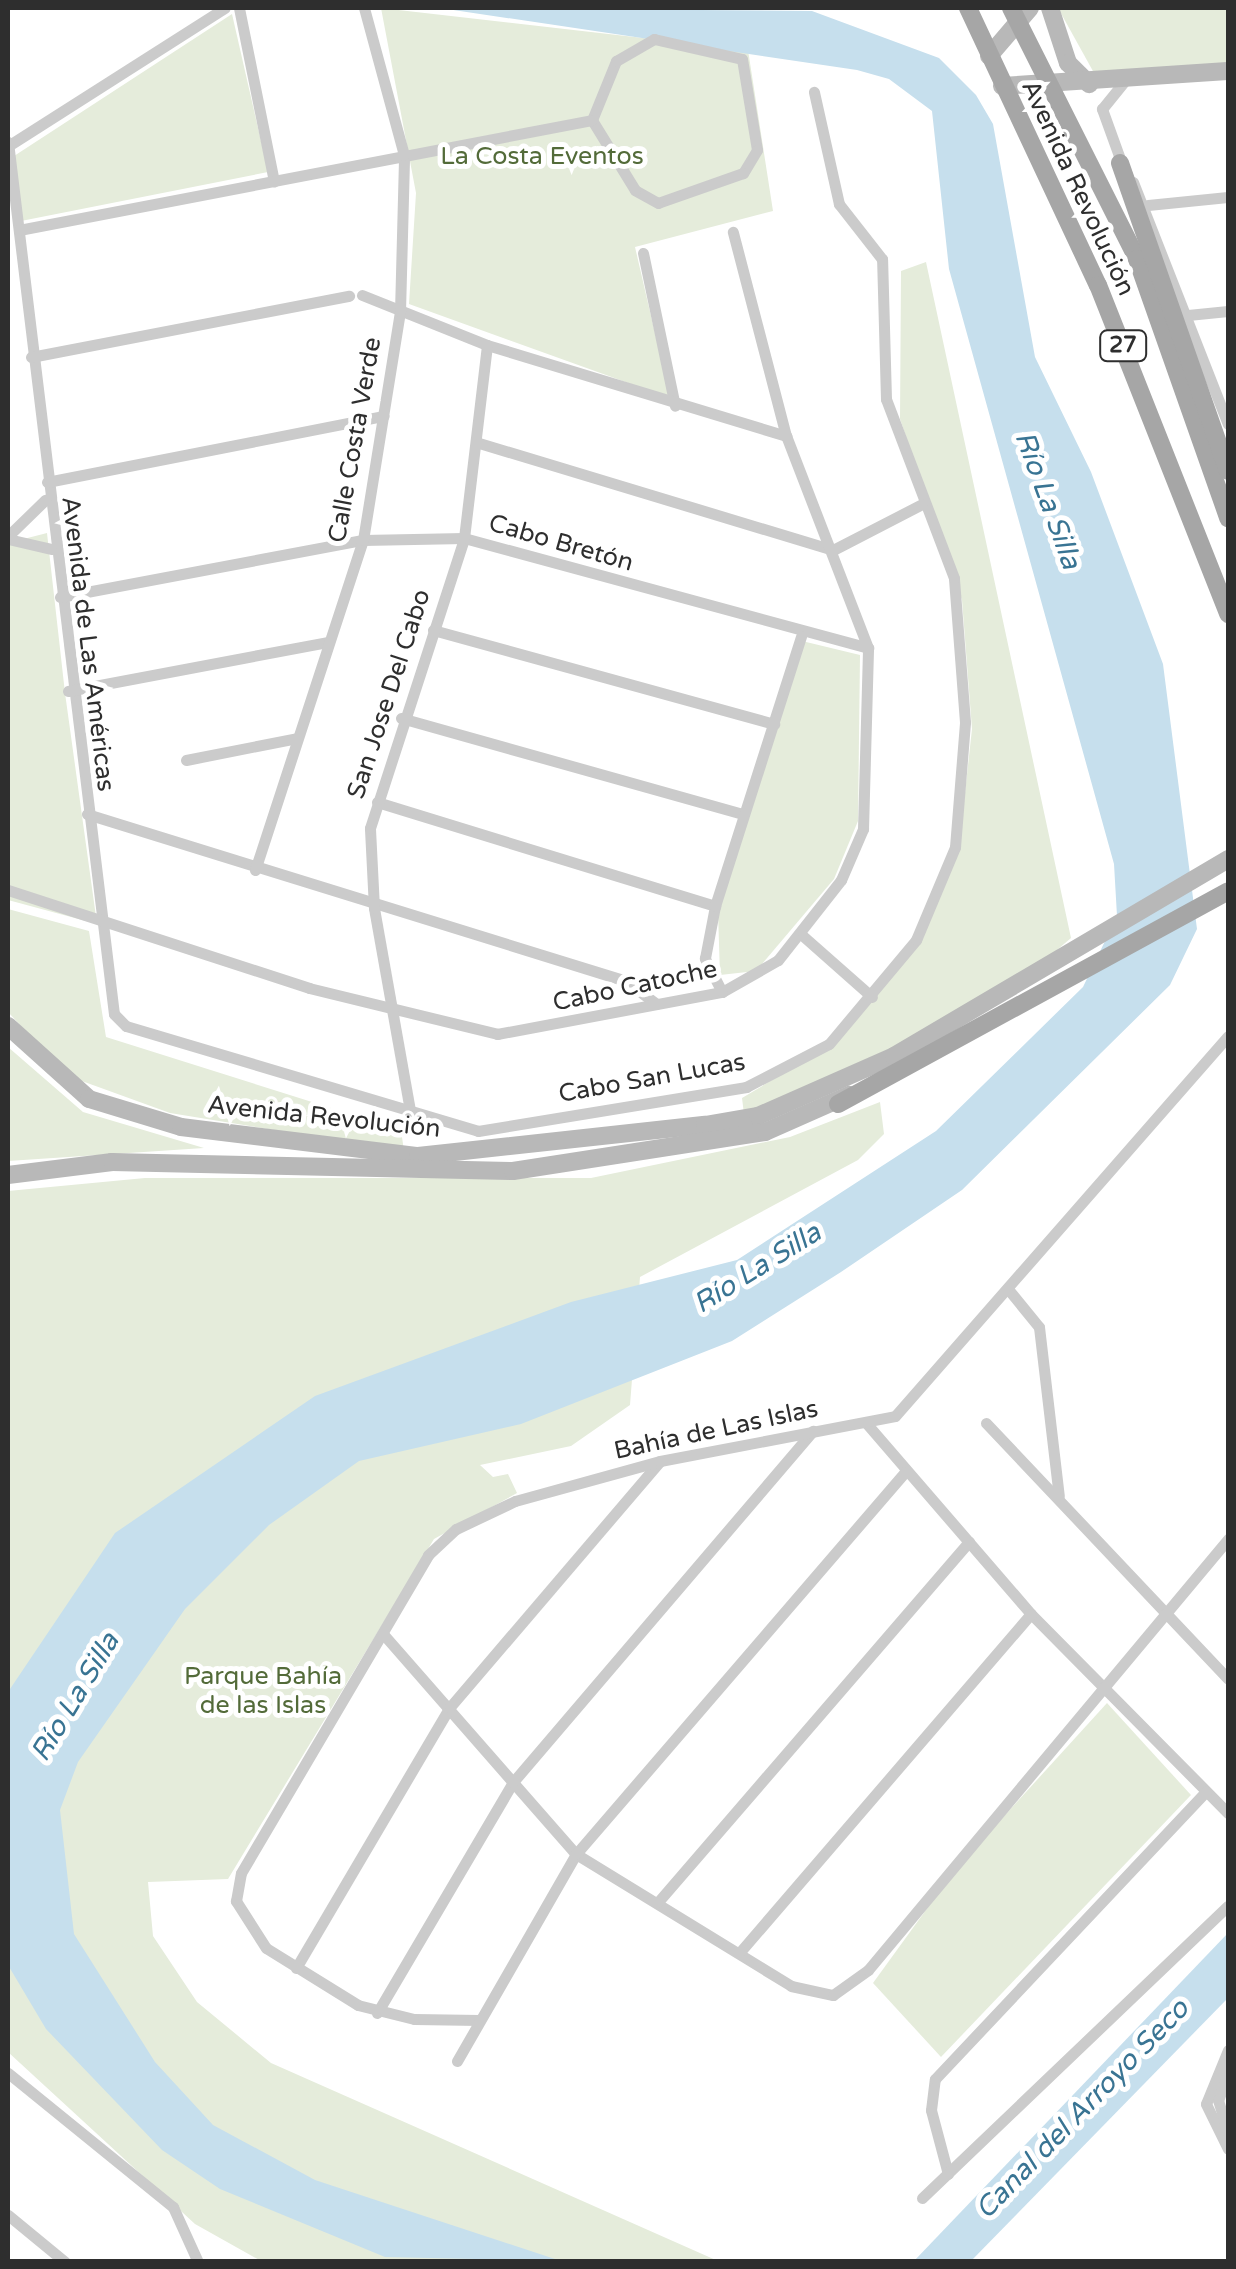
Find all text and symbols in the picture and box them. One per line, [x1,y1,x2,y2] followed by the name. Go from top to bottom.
[1015,75,1141,301] street label: Avenida Revolución
[440,141,644,171] park label: La Costa Eventos
[1098,329,1148,363] road number: 27
[322,335,388,545] street label: Calle Costa Verde
[1008,427,1088,573] water label: Río La Silla
[55,495,121,793] street label: Avenida de Las Américas
[485,508,637,578] street label: Cabo Bretón
[341,586,437,802] street label: San Jose Del Cabo
[550,954,720,1018] street label: Cabo Catoche
[556,1047,748,1109] street label: Cabo San Lucas
[206,1090,442,1144] street label: Avenida Revolución
[687,1216,827,1320] water label: Río La Silla
[611,1394,821,1466] street label: Bahía de Las Islas
[24,1627,126,1767] water label: Río La Silla
[184,1662,342,1721] park label: Parque Bahía de las Islas
[968,1992,1196,2226] water label: Canal del Arroyo Seco

